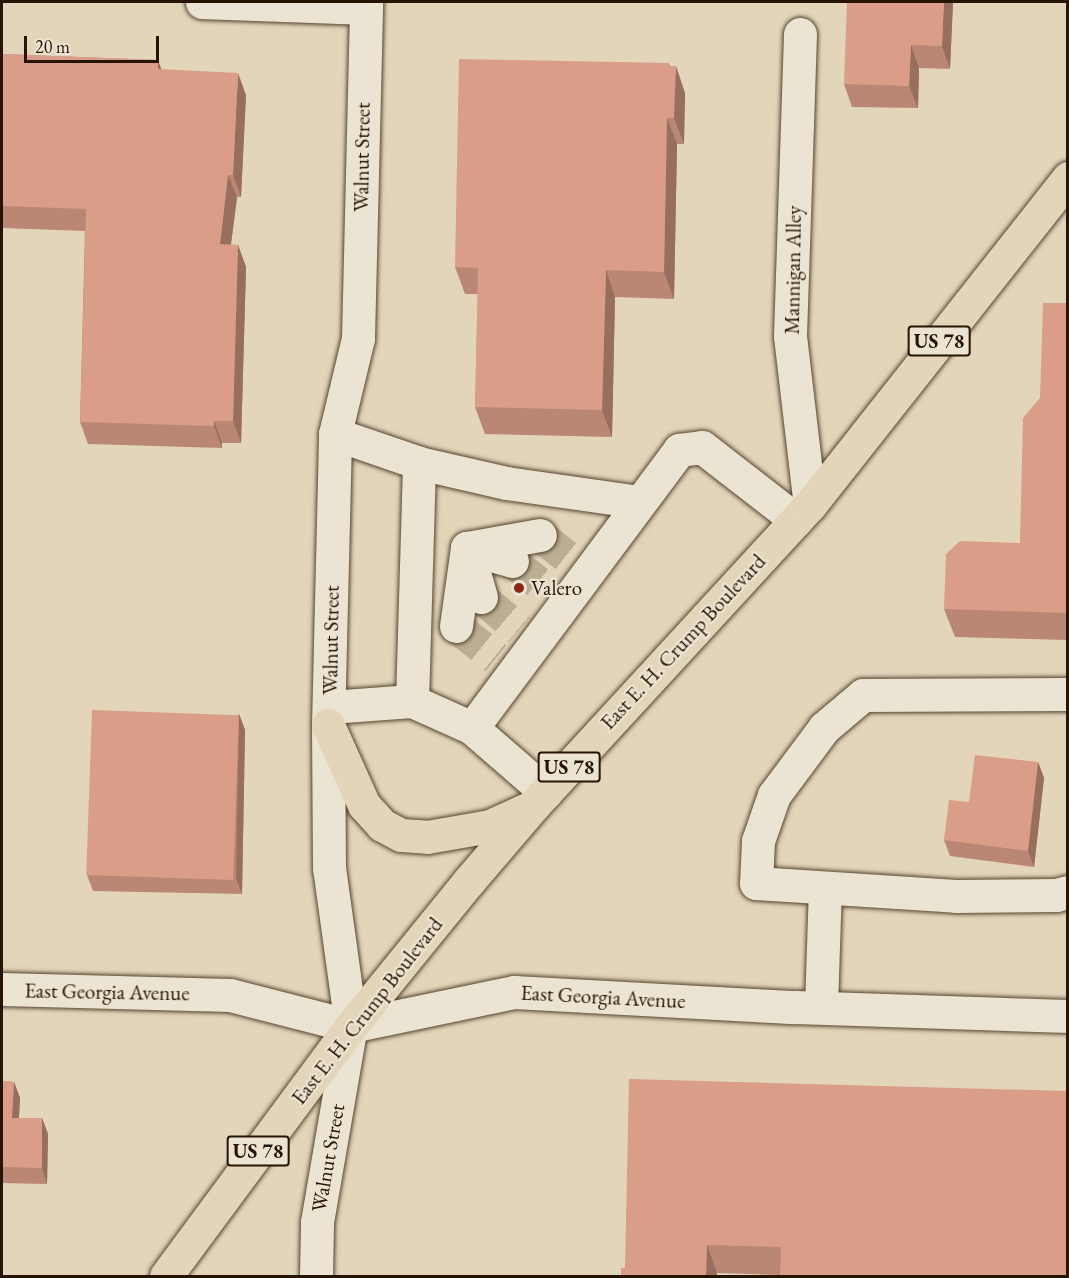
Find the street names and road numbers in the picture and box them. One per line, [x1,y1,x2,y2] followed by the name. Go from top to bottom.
[348,102,376,212] street label: Walnut Street
[779,205,807,335] street label: Mannigan Alley
[908,324,970,358] road number: US 78
[595,549,771,735] street label: East E. H. Crump Boulevard
[317,585,345,695] street label: Walnut Street
[538,750,600,784] road number: US 78
[286,912,448,1110] street label: East E. H. Crump Boulevard
[24,978,190,1006] street label: East Georgia Avenue
[520,980,686,1014] street label: East Georgia Avenue
[306,1102,350,1214] street label: Walnut Street
[226,1134,290,1168] road number: US 78

